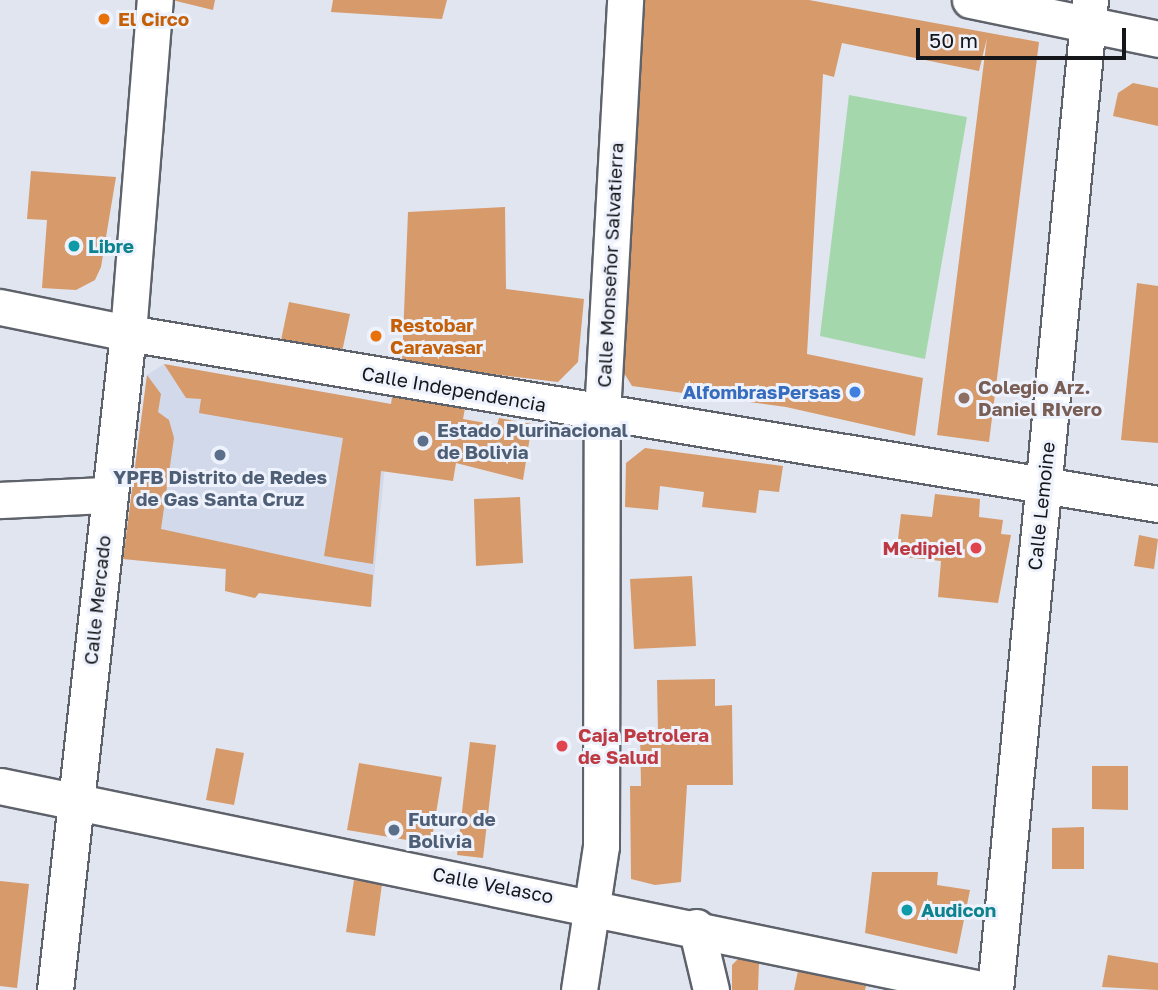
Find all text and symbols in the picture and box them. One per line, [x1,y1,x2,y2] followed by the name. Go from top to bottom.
[118,8,189,30] place label: El Circo
[96,11,112,27] marker: El Circo
[920,14,1130,58] scale bar
[929,27,978,53] text: 50 m
[592,142,628,388] street label: Calle Monseñor Salvatierra
[88,235,134,257] place label: Libre
[66,238,82,254] marker: Libre
[390,314,483,358] place label: Restobar Caravasar
[368,328,384,344] marker: Restobar Caravasar
[360,362,548,416] street label: Calle Independencia
[978,376,1102,420] place label: Colegio Arz. Daniel RIvero
[683,381,841,403] place label: AlfombrasPersas
[847,384,863,400] marker: AlfombrasPersas
[956,390,972,406] marker: Colegio Arz. Daniel RIvero
[437,419,628,463] place label: Estado Plurinacional de Bolivia
[415,433,431,449] marker: Estado Plurinacional de Bolivia
[1023,441,1059,571] street label: Calle Lemoine
[212,447,228,463] marker: YPFB Distrito de Redes de Gas Santa Cruz
[113,466,327,510] place label: YPFB Distrito de Redes de Gas Santa Cruz
[79,534,115,666] street label: Calle Mercado
[883,537,962,559] place label: Medipiel
[968,540,984,556] marker: Medipiel
[578,724,709,768] place label: Caja Petrolera de Salud
[552,736,572,756] marker: Caja Petrolera de Salud
[408,808,496,852] place label: Futuro de Bolivia
[386,822,402,838] marker: Futuro de Bolivia
[431,862,555,908] street label: Calle Velasco
[921,899,996,921] place label: Audicon
[899,902,915,918] marker: Audicon

